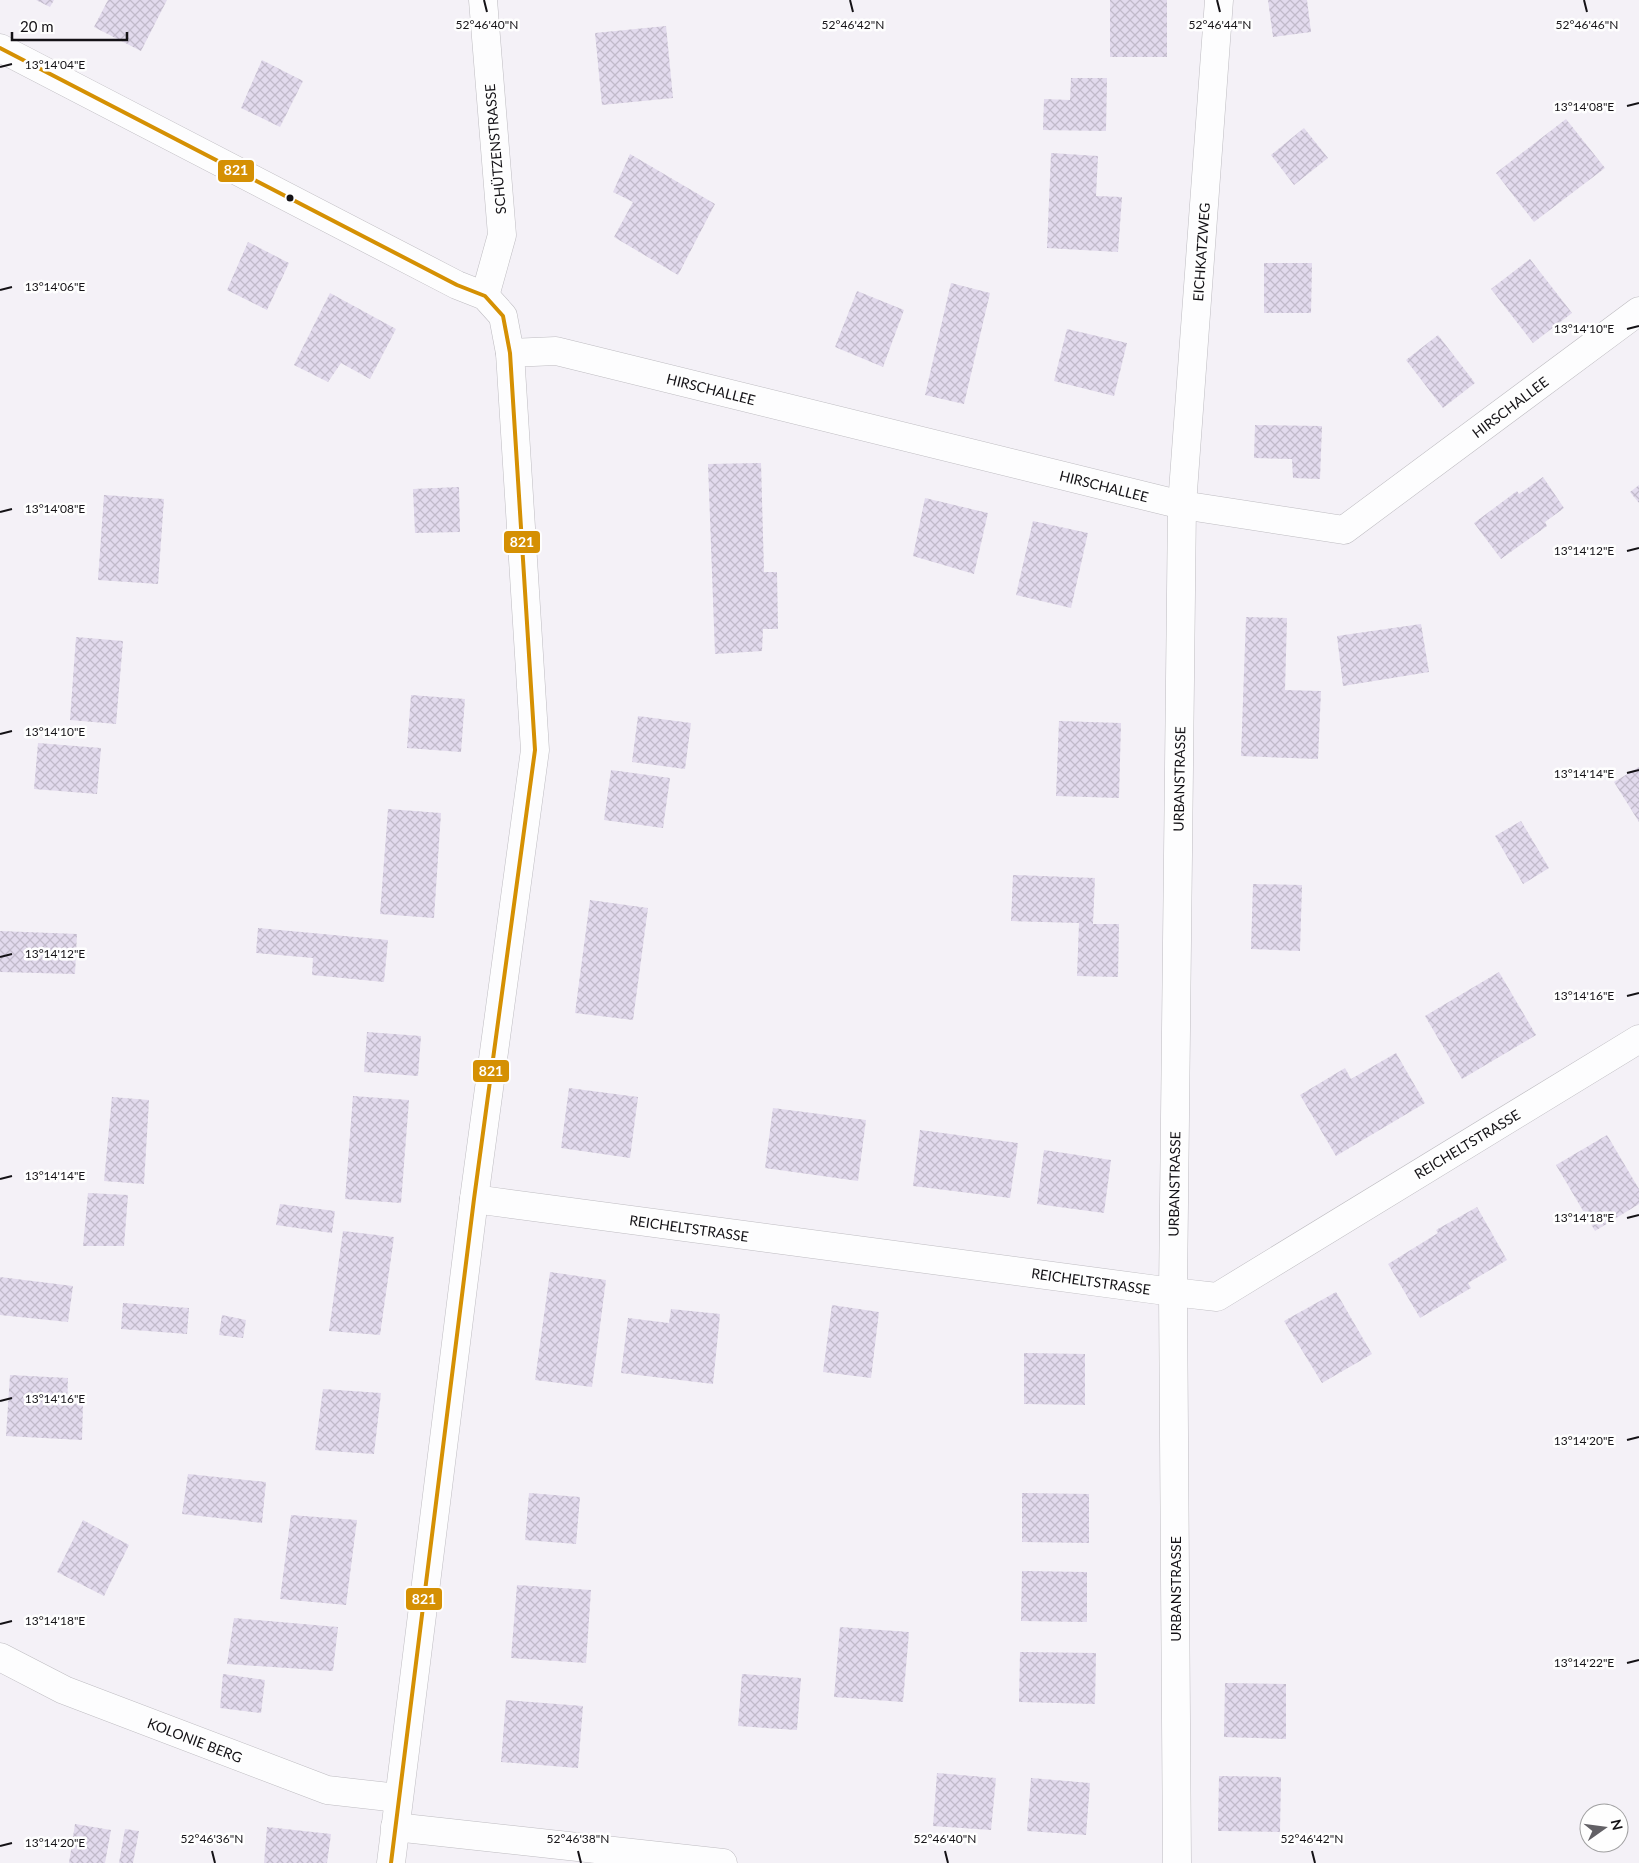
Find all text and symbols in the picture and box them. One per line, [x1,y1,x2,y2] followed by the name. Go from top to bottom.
[12,10,128,42] scale bar
[20,17,54,35] text: 20 m
[456,17,518,32] text: 52°46'40"N
[822,17,884,32] text: 52°46'42"N
[1189,17,1251,32] text: 52°46'44"N
[1556,17,1618,32] text: 52°46'46"N
[25,57,85,72] text: 13°14'04"E
[481,83,509,215] street label: SCHÜTZENSTRASSE
[1554,99,1614,114] text: 13°14'08"E
[217,159,255,183] line badge: 821
[224,161,248,178] text: 821
[285,193,295,203] unlabelled marker
[1189,202,1213,302] street label: EICHKATZWEG
[25,279,85,294] text: 13°14'06"E
[1554,321,1614,336] text: 13°14'10"E
[665,370,757,408] street label: HIRSCHALLEE
[1469,373,1551,441] street label: HIRSCHALLEE
[1058,467,1150,505] street label: HIRSCHALLEE
[25,501,85,516] text: 13°14'08"E
[503,530,541,554] line badge: 821
[510,533,534,550] text: 821
[1554,543,1614,558] text: 13°14'12"E
[25,724,85,739] text: 13°14'10"E
[1170,726,1188,832] street label: URBANSTRASSE
[1554,766,1614,781] text: 13°14'14"E
[25,946,85,961] text: 13°14'12"E
[1554,988,1614,1003] text: 13°14'16"E
[472,1059,510,1083] line badge: 821
[479,1062,503,1079] text: 821
[1411,1106,1523,1182] street label: REICHELTSTRASSE
[1165,1131,1183,1237] street label: URBANSTRASSE
[25,1168,85,1183] text: 13°14'14"E
[1554,1210,1614,1225] text: 13°14'18"E
[628,1211,750,1245] street label: REICHELTSTRASSE
[1030,1264,1152,1298] street label: REICHELTSTRASSE
[25,1391,85,1406] text: 13°14'16"E
[1554,1433,1614,1448] text: 13°14'20"E
[1167,1536,1184,1642] street label: URBANSTRASSE
[405,1587,443,1611] line badge: 821
[412,1590,436,1607] text: 821
[25,1613,85,1628] text: 13°14'18"E
[1554,1655,1614,1670] text: 13°14'22"E
[145,1714,245,1766] street label: KOLONIE BERG
[1579,1803,1629,1853] north arrow
[1608,1817,1627,1832] text: N
[181,1831,243,1846] text: 52°46'36"N
[547,1831,609,1846] text: 52°46'38"N
[914,1831,976,1846] text: 52°46'40"N
[1281,1831,1343,1846] text: 52°46'42"N
[25,1835,85,1850] text: 13°14'20"E

